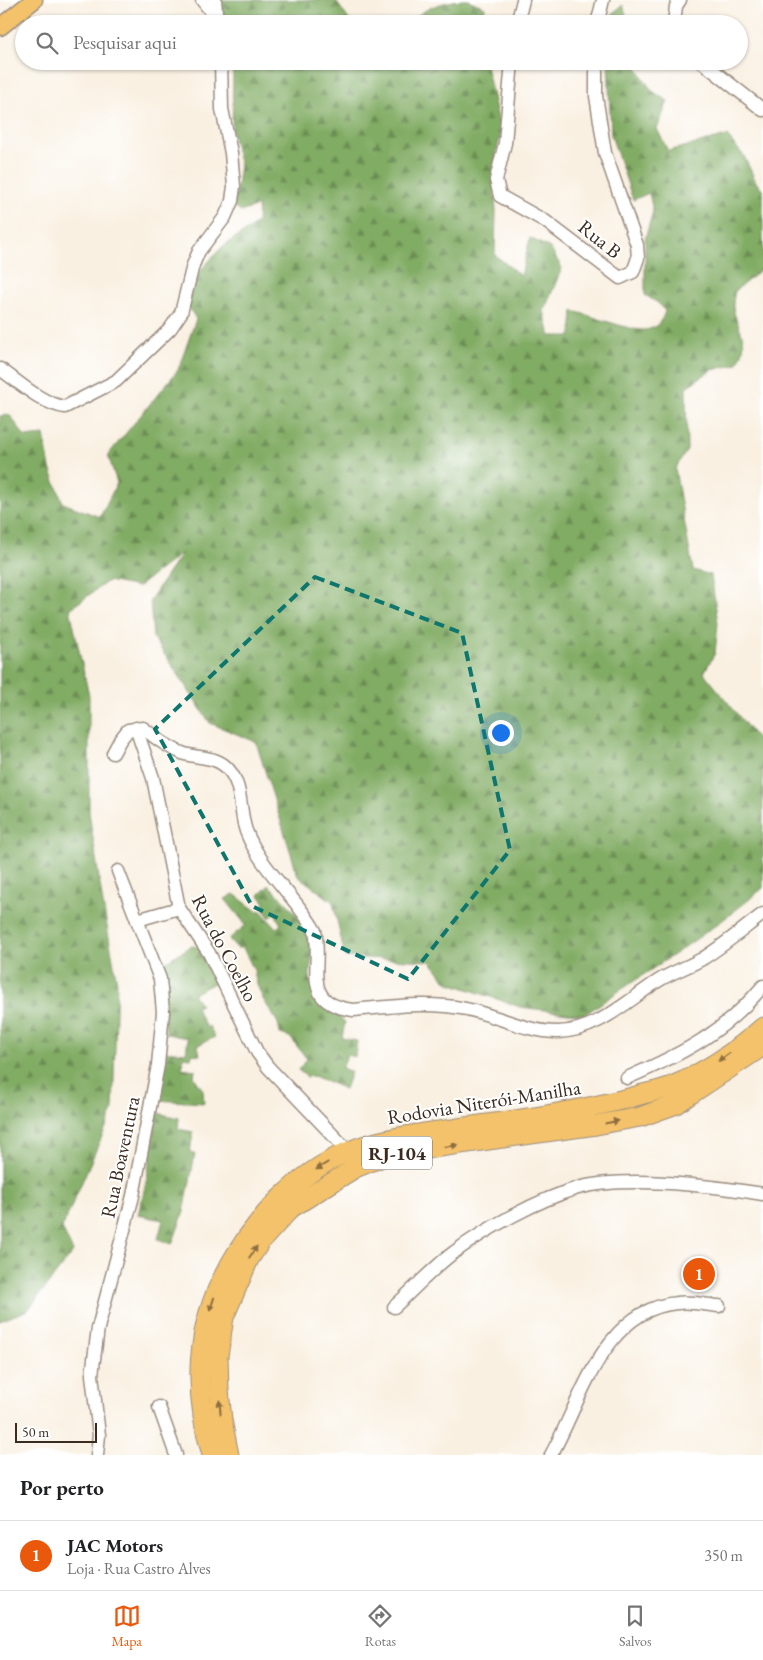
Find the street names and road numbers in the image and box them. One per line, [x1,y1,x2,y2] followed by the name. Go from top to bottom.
[573,214,627,264] street label: Rua B
[186,890,264,1006] street label: Rua do Coelho
[385,1074,583,1130] street label: Rodovia Niterói-Manilha
[94,1094,146,1220] street label: Rua Boaventura
[362,1136,432,1170] road number: RJ-104

